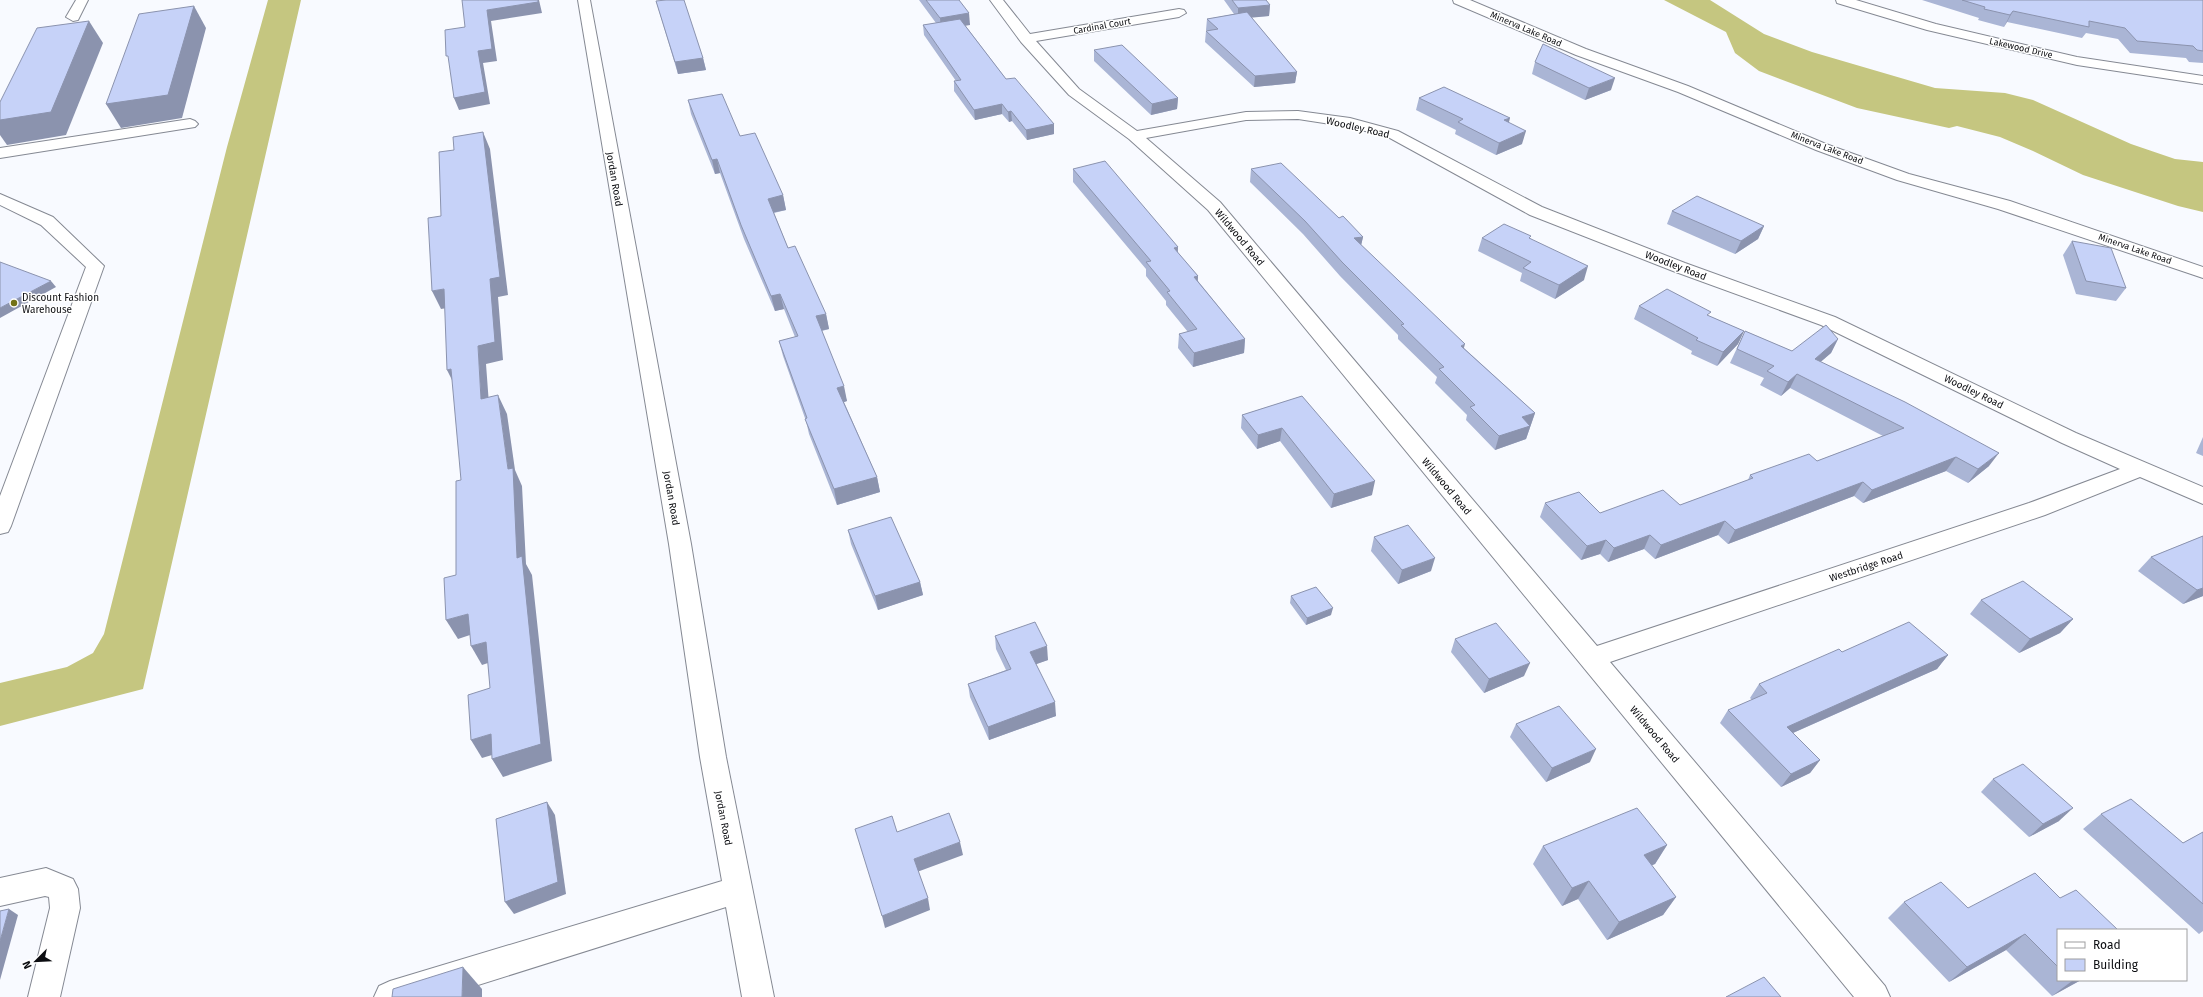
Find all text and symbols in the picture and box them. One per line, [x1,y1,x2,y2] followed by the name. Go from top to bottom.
[1489,9,1563,49] street label: Minerva Lake Road
[1072,16,1132,36] street label: Cardinal Court
[1988,36,2054,60] street label: Lakewood Drive
[1325,115,1391,141] street label: Woodley Road
[1789,130,1865,166] street label: Minerva Lake Road
[603,151,625,208] street label: Jordan Road
[1212,207,1266,269] street label: Wildwood Road
[2097,232,2173,266] street label: Minerva Lake Road
[1643,249,1708,283] street label: Woodley Road
[22,292,99,316] place label: Discount Fashion Warehouse
[9,298,19,308] marker: Discount Fashion Warehouse
[1942,372,2005,411] street label: Woodley Road
[1419,456,1473,518] street label: Wildwood Road
[660,470,682,527] street label: Jordan Road
[1828,549,1905,585] street label: Westbridge Road
[1627,704,1681,766] street label: Wildwood Road
[712,790,734,847] street label: Jordan Road
[2057,929,2187,981] legend
[2093,938,2121,952] text: Road
[16,941,56,981] north arrow
[2093,958,2139,972] text: Building
[20,959,35,971] text: N

